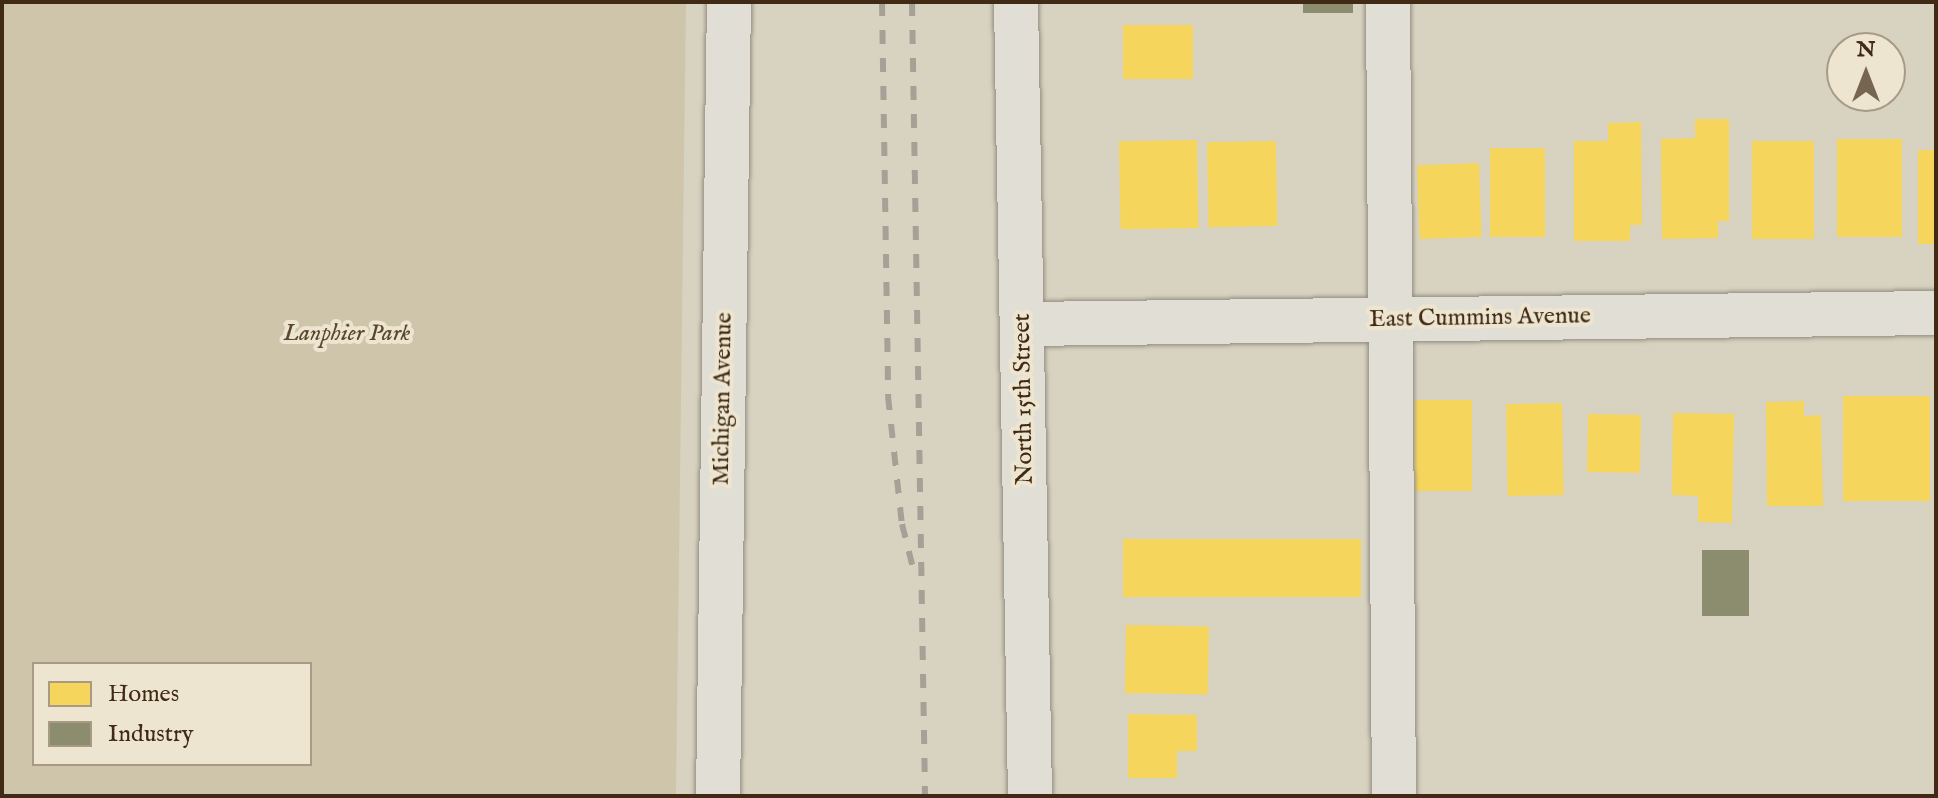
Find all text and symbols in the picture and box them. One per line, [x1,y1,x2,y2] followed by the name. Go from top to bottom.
[1826,32,1906,112] north arrow
[1856,36,1876,64] text: N
[1369,302,1591,334] street label: East Cummins Avenue
[707,312,739,486] street label: Michigan Avenue
[1008,313,1040,485] street label: North 15th Street
[284,320,410,348] park label: Lanphier Park
[32,662,312,766] legend
[108,679,179,710] text: Homes
[108,719,194,750] text: Industry

